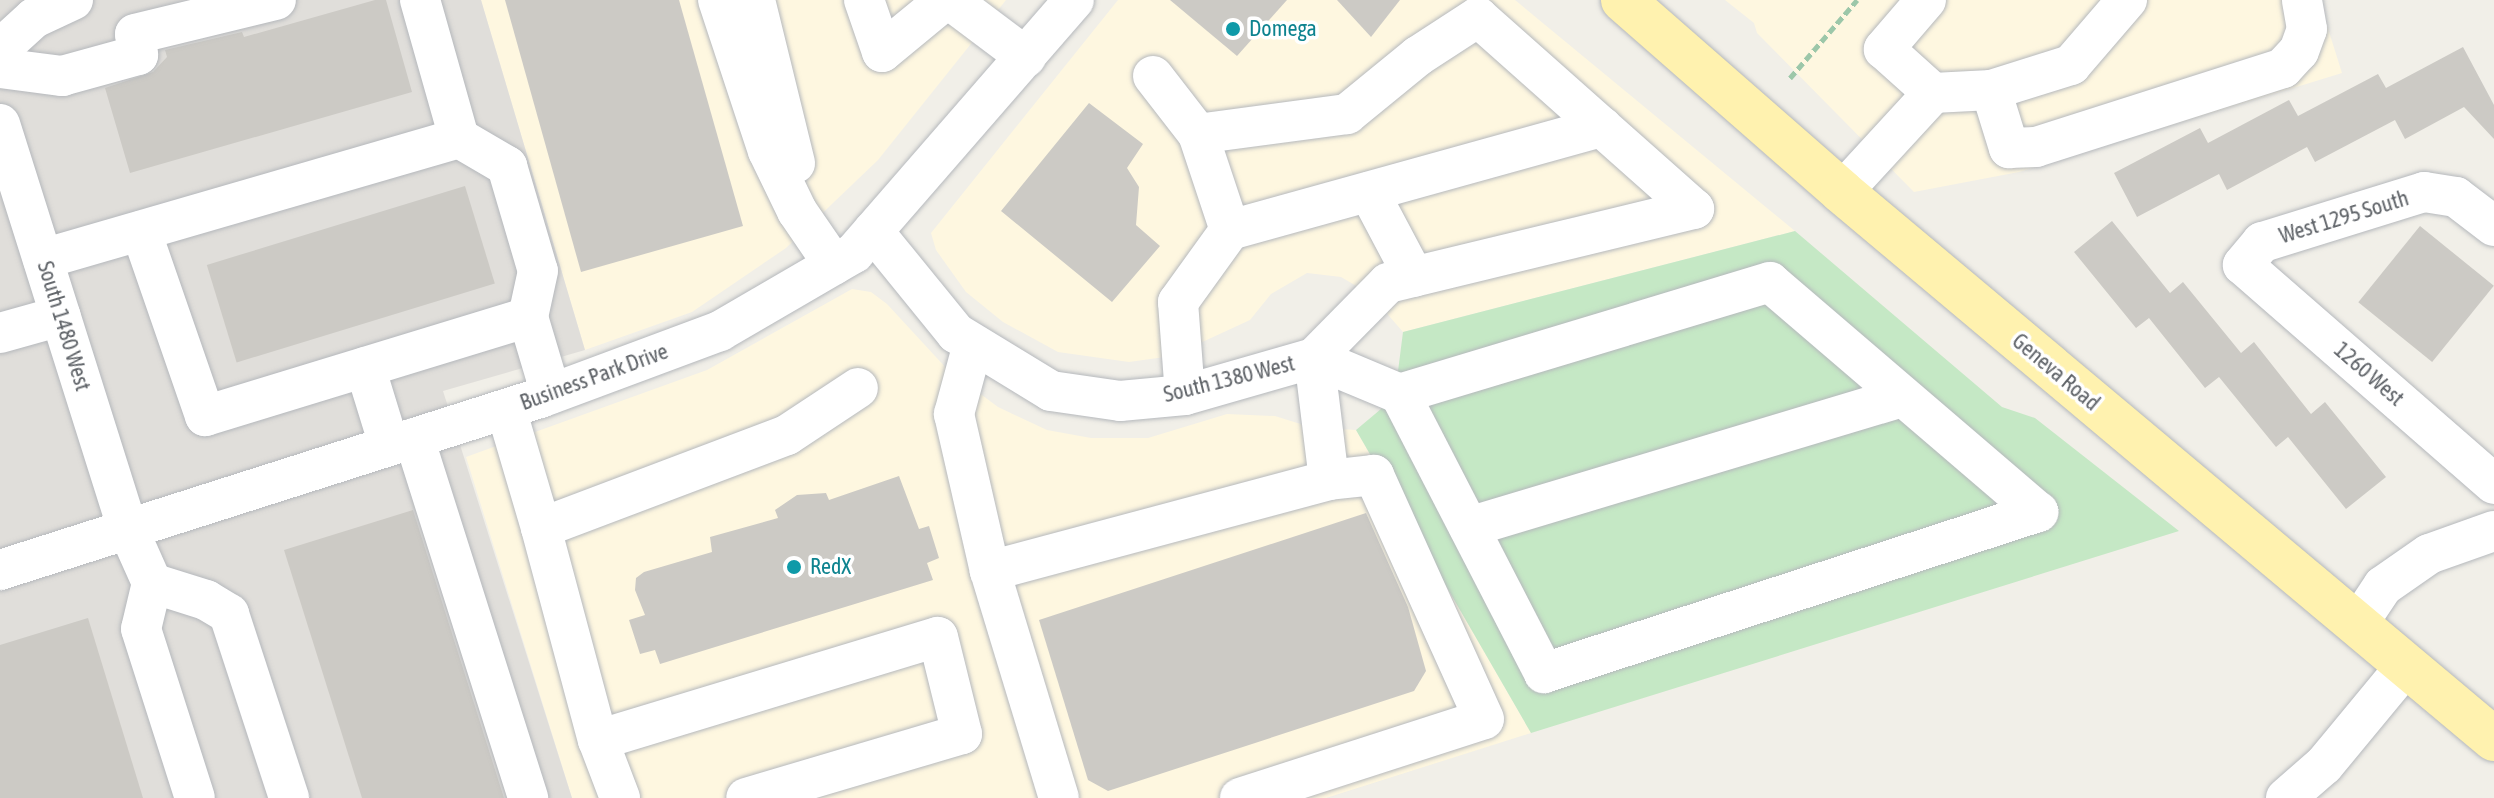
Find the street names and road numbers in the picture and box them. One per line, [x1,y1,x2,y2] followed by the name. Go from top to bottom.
[2276,185,2412,249] street label: West 1295 South
[32,258,96,394] street label: South 1480 West
[2007,328,2105,416] street label: Geneva Road
[2329,337,2409,411] street label: 1260 West
[516,338,672,416] street label: Business Park Drive
[1161,350,1297,408] street label: South 1380 West

